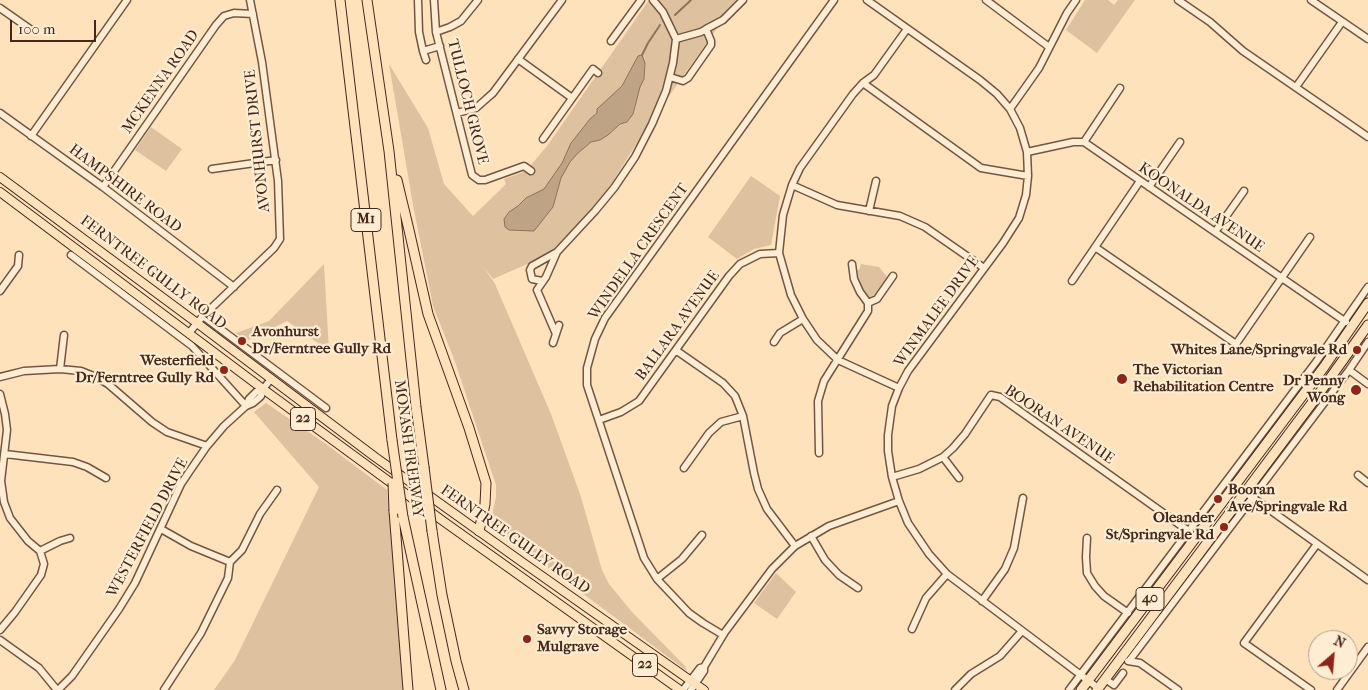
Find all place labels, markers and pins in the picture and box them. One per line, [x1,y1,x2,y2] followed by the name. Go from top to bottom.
[252,323,391,358] place label: Avonhurst Dr/Ferntree Gully Rd
[236,335,248,347] marker: Avonhurst Dr/Ferntree Gully Rd
[1171,341,1347,359] place label: Whites Lane/Springvale Rd
[1351,344,1363,356] marker: Whites Lane/Springvale Rd
[75,352,214,387] place label: Westerfield Dr/Ferntree Gully Rd
[1133,361,1274,396] place label: The Victorian Rehabilitation Centre
[218,364,230,376] marker: Westerfield Dr/Ferntree Gully Rd
[1115,372,1129,386] marker: The Victorian Rehabilitation Centre
[1283,372,1345,407] place label: Dr Penny Wong
[1349,383,1363,397] marker: Dr Penny Wong
[1228,481,1347,516] place label: Booran Ave/Springvale Rd
[1212,493,1224,505] marker: Booran Ave/Springvale Rd
[1106,509,1214,544] place label: Oleander St/Springvale Rd
[1218,521,1230,533] marker: Oleander St/Springvale Rd
[537,621,627,656] place label: Savvy Storage Mulgrave
[521,633,533,645] marker: Savvy Storage Mulgrave

